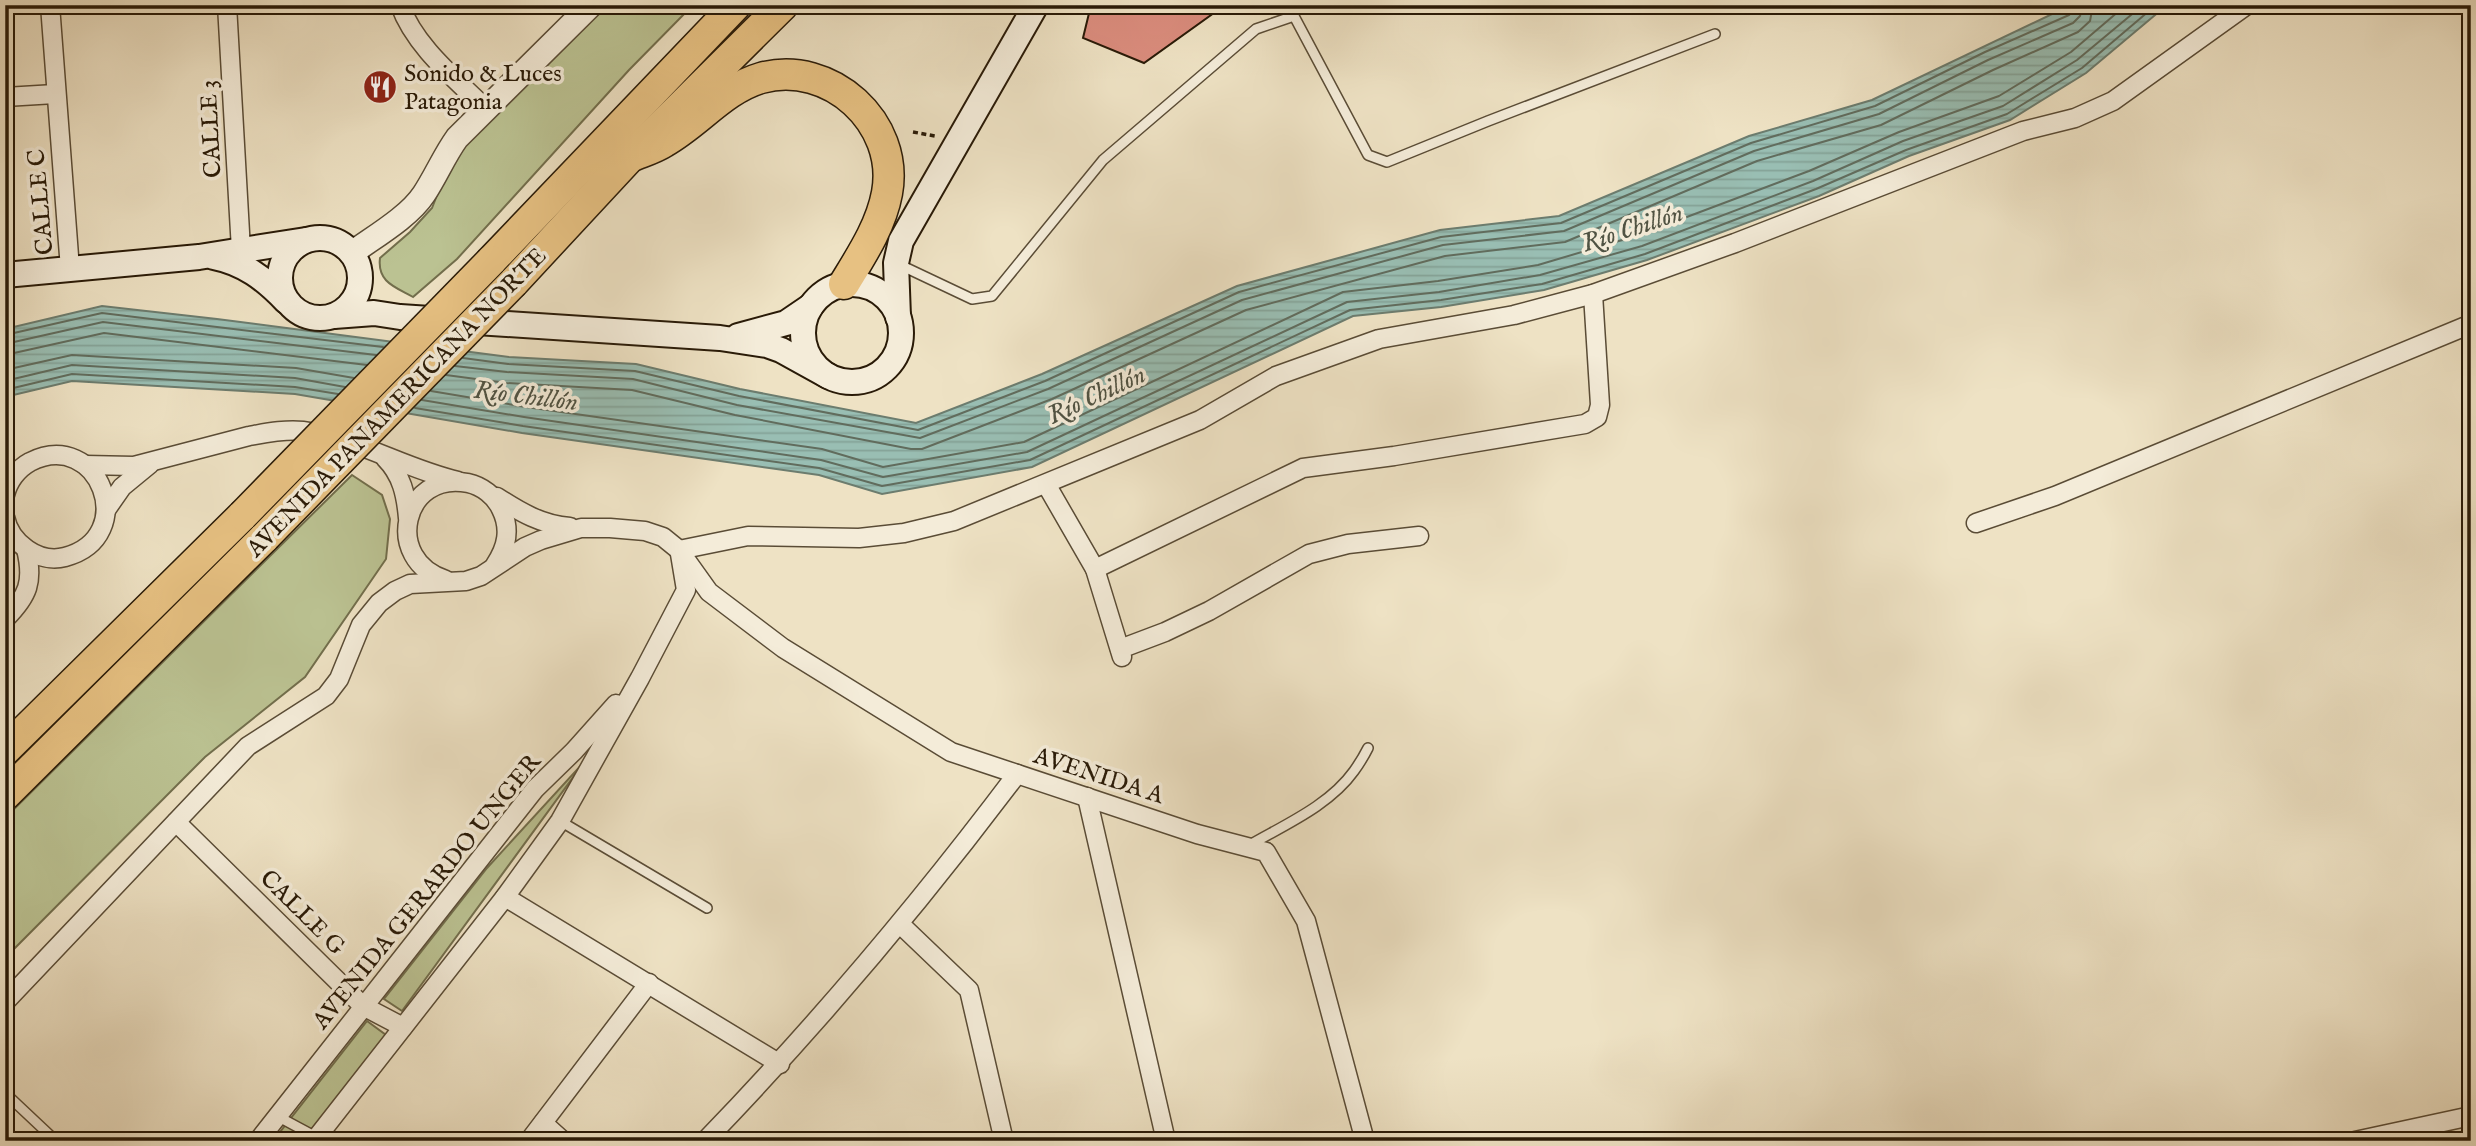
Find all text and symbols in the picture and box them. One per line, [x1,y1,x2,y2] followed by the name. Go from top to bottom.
[404,59,562,118] place label: Sonido & Luces Patagonia
[361,68,399,106] restaurant icon: Sonido & Luces Patagonia
[193,79,230,179] street label: CALLE 3
[21,148,62,256] street label: CALLE C
[1578,197,1687,260] water label: Río Chillón
[240,242,554,565] street label: AVENIDA PANAMERICANA NORTE
[1042,358,1151,432] water label: Río Chillón
[472,374,580,419] water label: Río Chillón
[1029,741,1168,812] street label: AVENIDA A
[306,747,549,1037] street label: AVENIDA GERARDO UNGER
[253,864,351,962] street label: CALLE G

